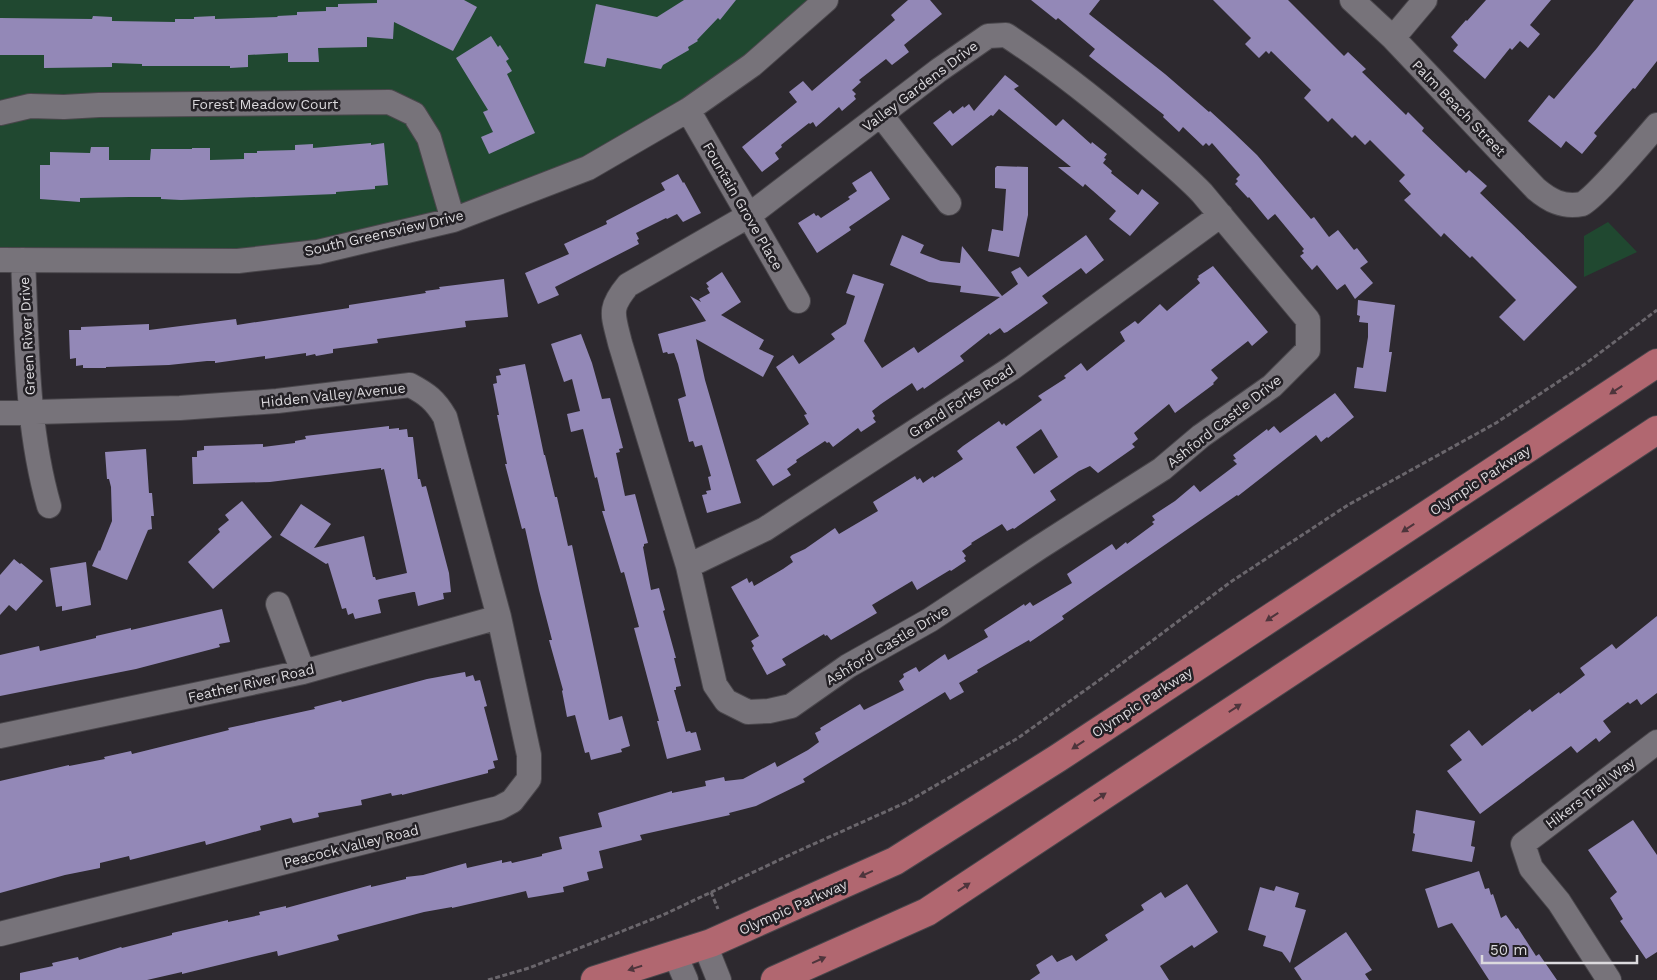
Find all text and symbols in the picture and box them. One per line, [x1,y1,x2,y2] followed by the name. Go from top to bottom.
[859,37,981,135] street label: Valley Gardens Drive
[1409,57,1509,159] street label: Palm Beach Street
[192,96,338,112] street label: Forest Meadow Court
[700,139,786,273] street label: Fountain Grove Place
[303,207,465,259] street label: South Greensview Drive
[16,276,38,396] street label: Green River Drive
[906,361,1016,441] street label: Grand Forks Road
[1164,371,1284,471] street label: Ashford Castle Drive
[260,379,406,411] street label: Hidden Valley Avenue
[1610,385,1623,395] one-way arrow
[1427,441,1534,518] street label: Olympic Parkway
[1401,523,1414,532] one-way arrow
[823,602,951,688] street label: Ashford Castle Drive
[1265,612,1279,622] one-way arrow
[186,661,316,705] street label: Feather River Road
[1089,663,1196,740] street label: Olympic Parkway
[1229,703,1242,713] one-way arrow
[1071,740,1084,750] one-way arrow
[1542,754,1638,832] street label: Hikers Trail Way
[1093,793,1106,802] one-way arrow
[282,821,420,871] street label: Peacock Valley Road
[859,871,873,879] one-way arrow
[737,876,850,938] street label: Olympic Parkway
[958,882,971,892] one-way arrow
[1482,932,1637,964] scale bar
[1490,941,1527,959] text: 50 m
[812,956,826,964] one-way arrow
[627,964,642,972] one-way arrow

